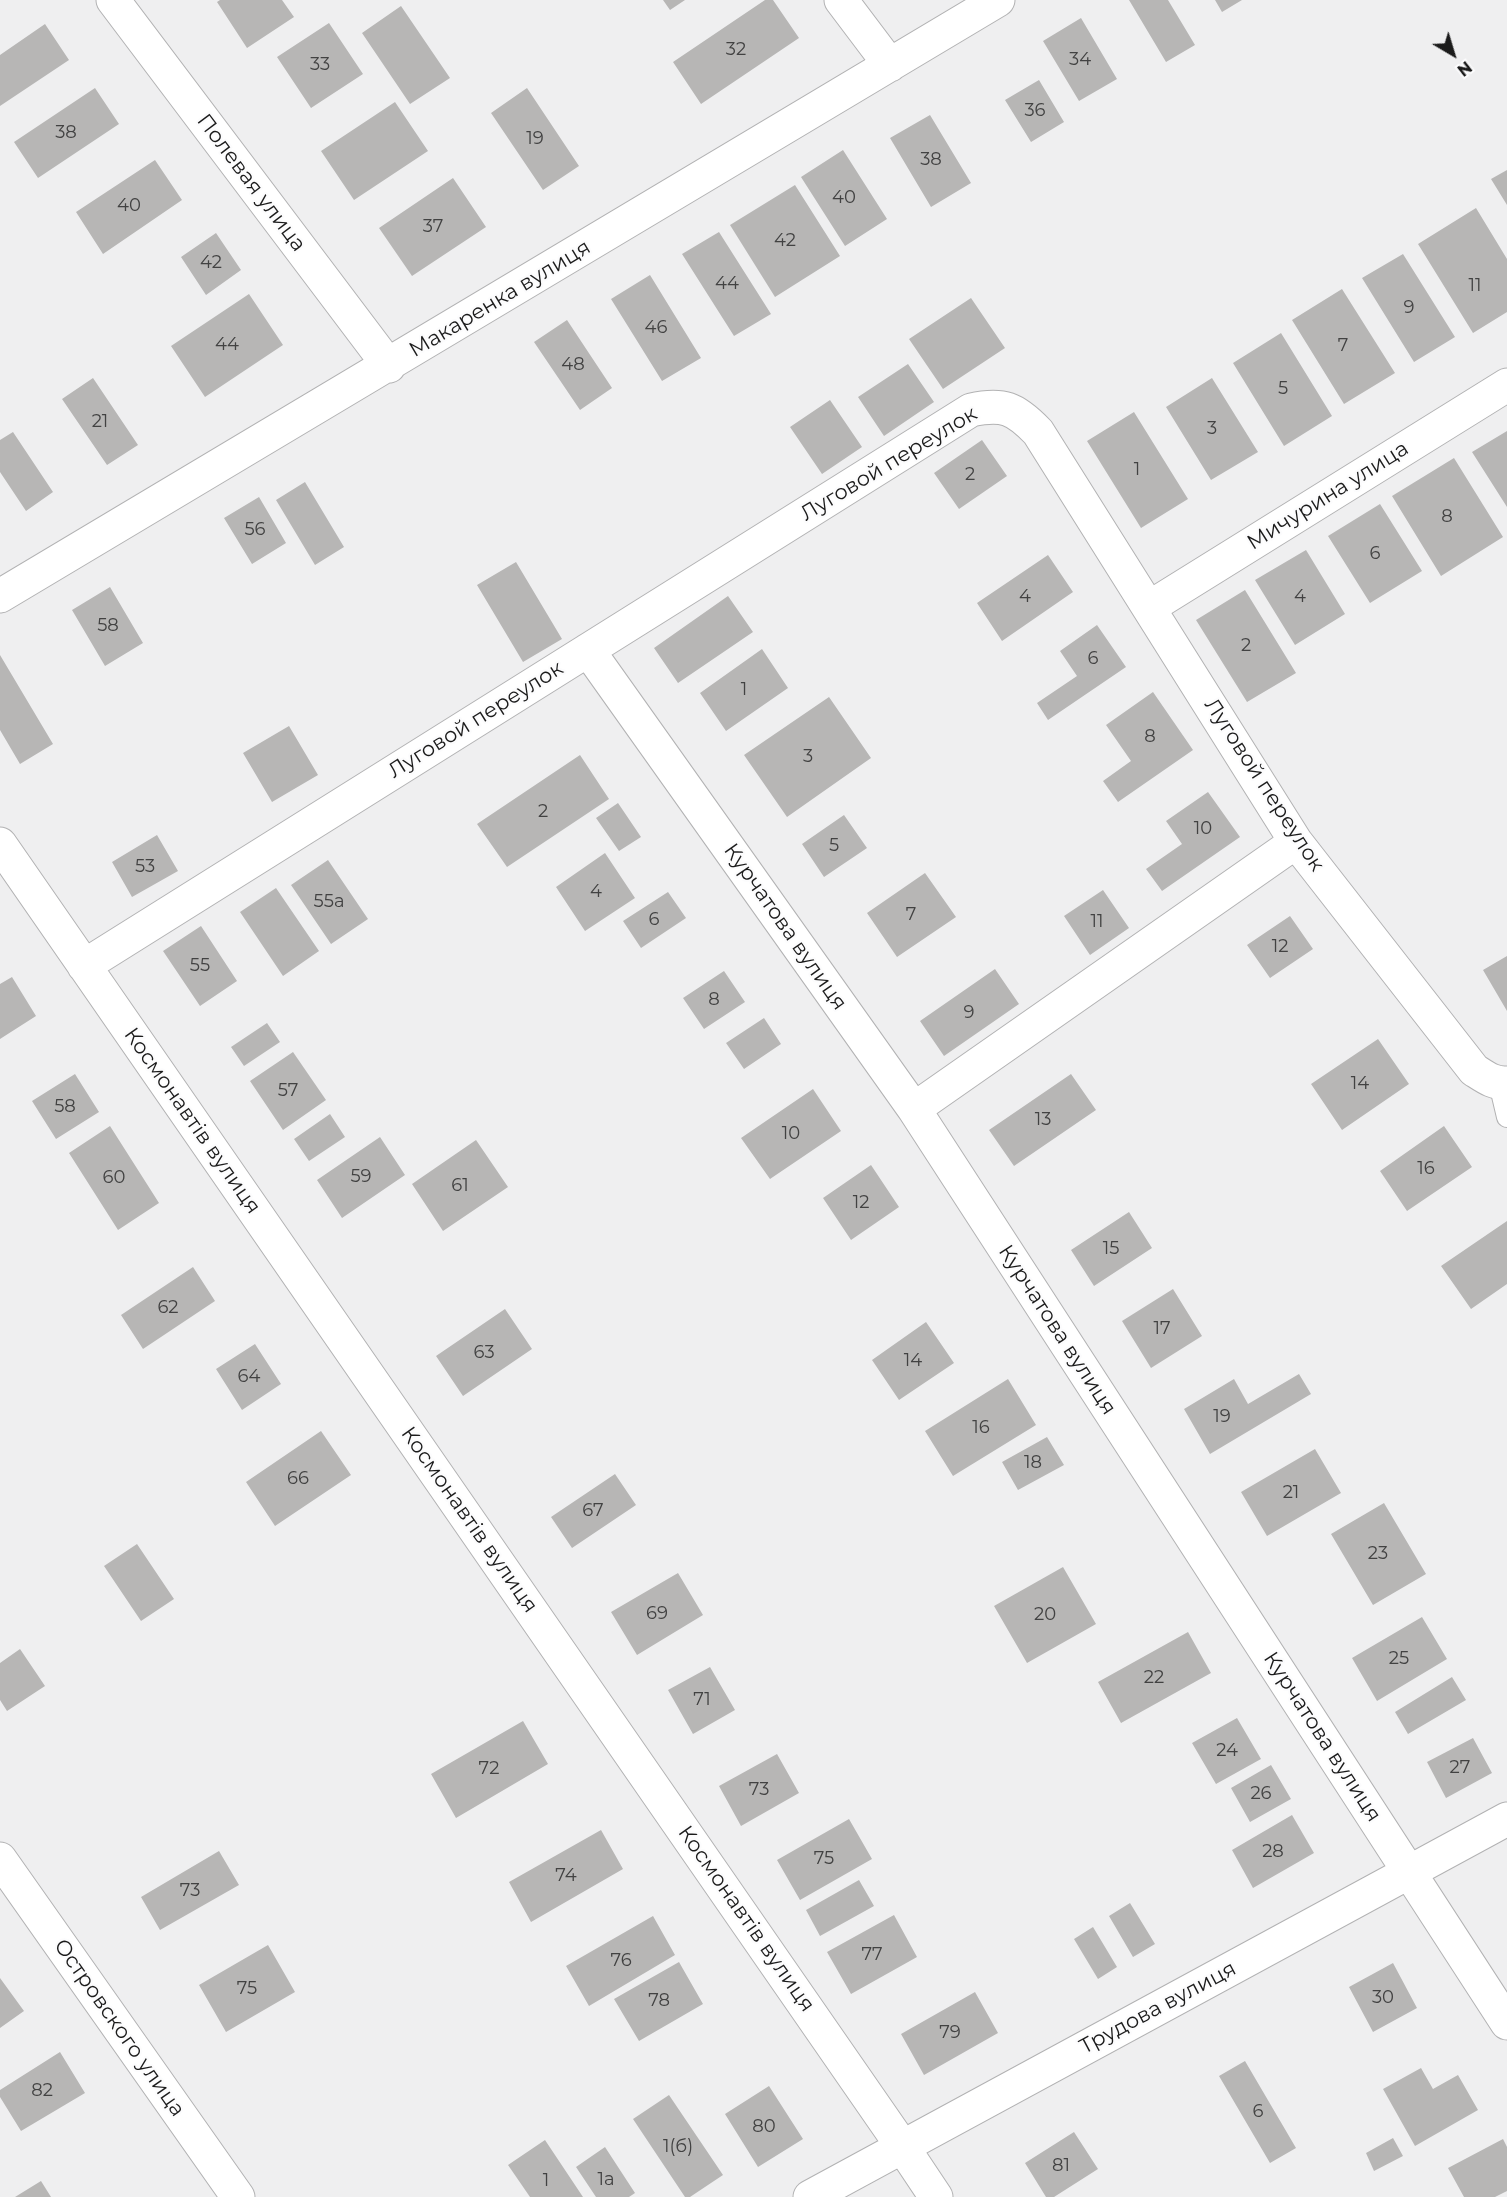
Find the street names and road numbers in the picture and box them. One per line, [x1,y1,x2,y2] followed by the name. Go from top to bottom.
[191,109,311,257] street label: Полевая улица
[405,235,595,363] street label: Макаренка вулиця
[796,401,982,527] street label: Луговой переулок
[1243,436,1413,556] street label: Мичурина улица
[384,656,568,784] street label: Луговой переулок
[1199,694,1329,876] street label: Луговой переулок
[718,839,852,1015] street label: Курчатова вулиця
[118,1023,266,1219] street label: Космонавтів вулиця
[993,1240,1121,1420] street label: Курчатова вулиця
[395,1422,543,1618] street label: Космонавтів вулиця
[1258,1647,1386,1827] street label: Курчатова вулиця
[672,1821,820,2017] street label: Космонавтів вулиця
[48,1934,190,2122] street label: Островского улица
[1075,1956,1241,2060] street label: Трудова вулиця

